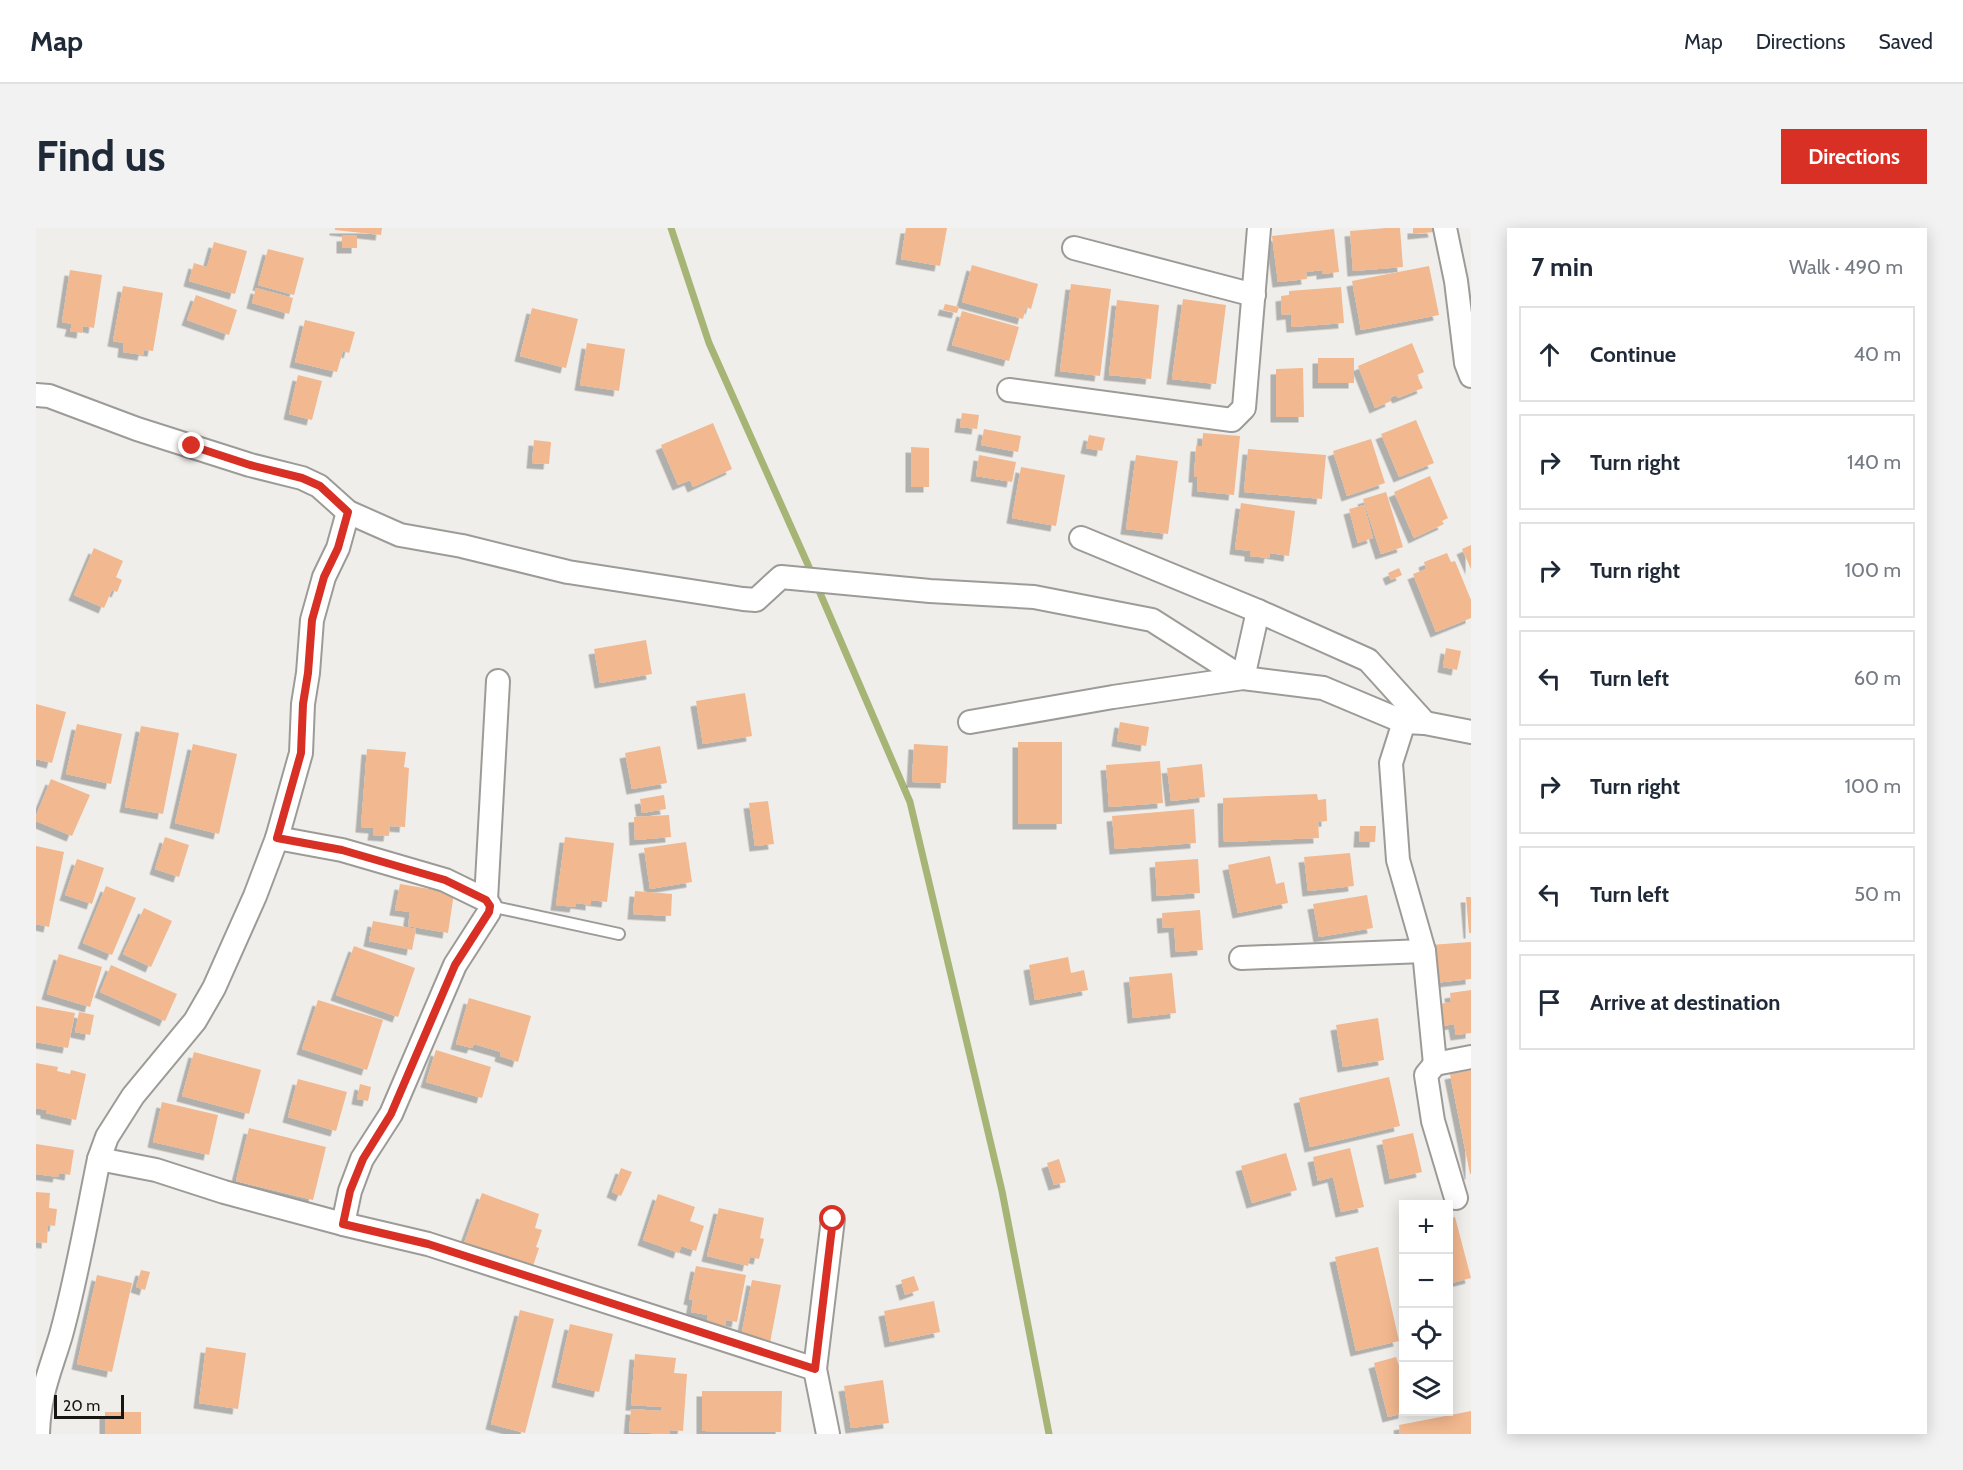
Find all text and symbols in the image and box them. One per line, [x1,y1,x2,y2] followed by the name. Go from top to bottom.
[30,24,83,58] text: Map
[1684,29,1723,54] text: Map
[1756,29,1845,54] text: Directions
[1878,29,1933,54] text: Saved
[1781,129,1927,184] button: Directions
[36,130,165,182] text: Find us
[1531,251,1593,283] text: 7 min
[1789,255,1903,279] text: Walk · 490 m
[1533,338,1566,371] icon: ahead
[1590,341,1676,368] text: Continue
[1853,342,1901,366] text: 40 m
[178,432,204,458] route end
[1533,446,1566,479] icon: right
[1590,449,1680,476] text: Turn right
[1847,450,1901,474] text: 140 m
[1533,554,1566,587] icon: right
[1590,557,1680,584] text: Turn right
[1845,558,1901,582] text: 100 m
[1533,662,1566,695] icon: left
[1590,665,1669,692] text: Turn left
[1854,666,1901,690] text: 60 m
[1533,770,1566,803] icon: right
[1590,773,1680,800] text: Turn right
[1845,774,1901,798] text: 100 m
[1533,878,1566,911] icon: left
[1590,881,1669,908] text: Turn left
[1854,882,1901,906] text: 50 m
[1533,986,1566,1019] icon: arrive
[1590,989,1780,1016] text: Arrive at destination
[1399,1200,1453,1416] map controls
[1399,1200,1453,1254] button: +
[819,1205,845,1231] route start
[1399,1254,1453,1308] button: −
[1399,1308,1453,1362] button: locate
[1399,1362,1453,1416] button: layers
[54,1392,124,1420] scale bar
[63,1396,100,1415] text: 20 m

